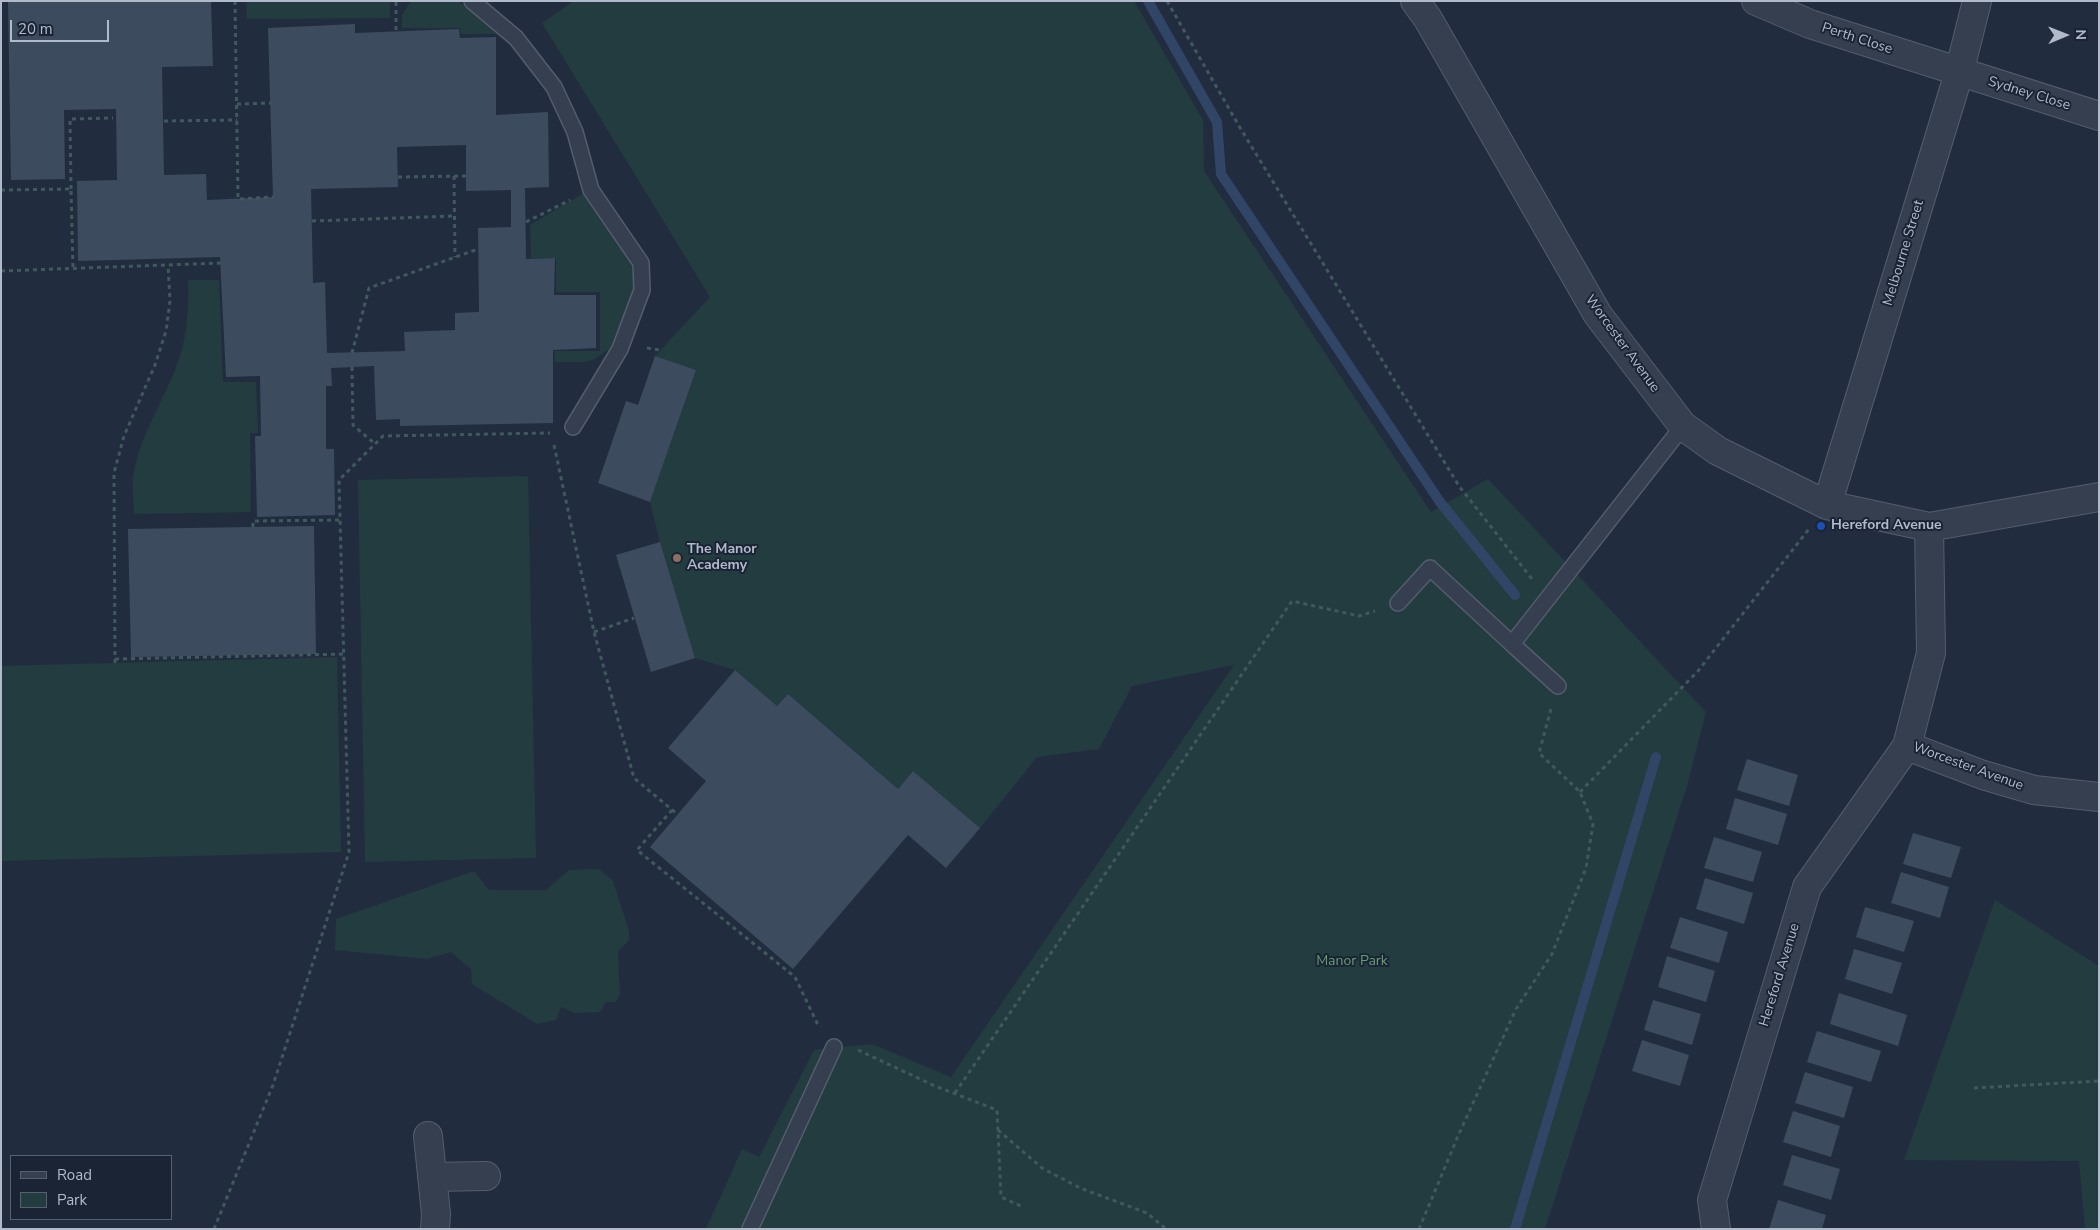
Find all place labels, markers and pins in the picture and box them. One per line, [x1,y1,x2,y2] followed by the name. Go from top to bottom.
[1831,518,1942,534] place label: Hereford Avenue
[1815,520,1827,532] marker: Hereford Avenue
[687,542,757,574] place label: The Manor Academy
[671,552,683,564] marker: The Manor Academy

